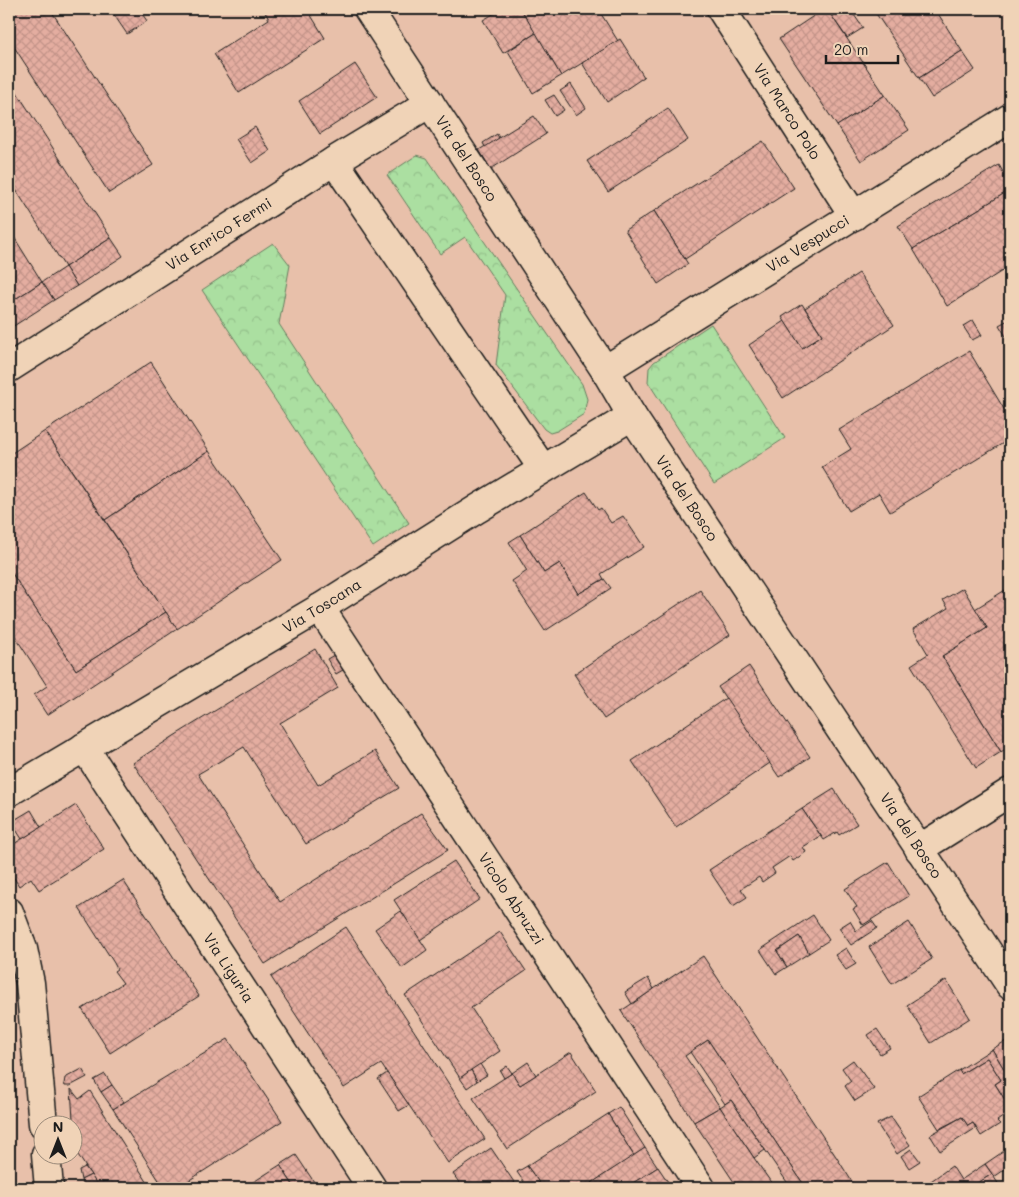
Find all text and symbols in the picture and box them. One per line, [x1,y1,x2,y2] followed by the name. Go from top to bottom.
[826,32,899,64] scale bar
[834,39,868,59] text: 20 m
[749,59,826,163] street label: Via Marco Polo
[432,111,503,205] street label: Via del Bosco
[162,192,275,275] street label: Via Enrico Fermi
[762,209,853,276] street label: Via Vespucci
[652,451,723,545] street label: Via del Bosco
[278,574,365,637] street label: Via Toscana
[876,788,947,882] street label: Via del Bosco
[474,848,549,948] street label: Vicolo Abruzzi
[199,929,259,1006] street label: Via Liguria
[32,1114,82,1164] north arrow
[53,1117,63,1136] text: N

